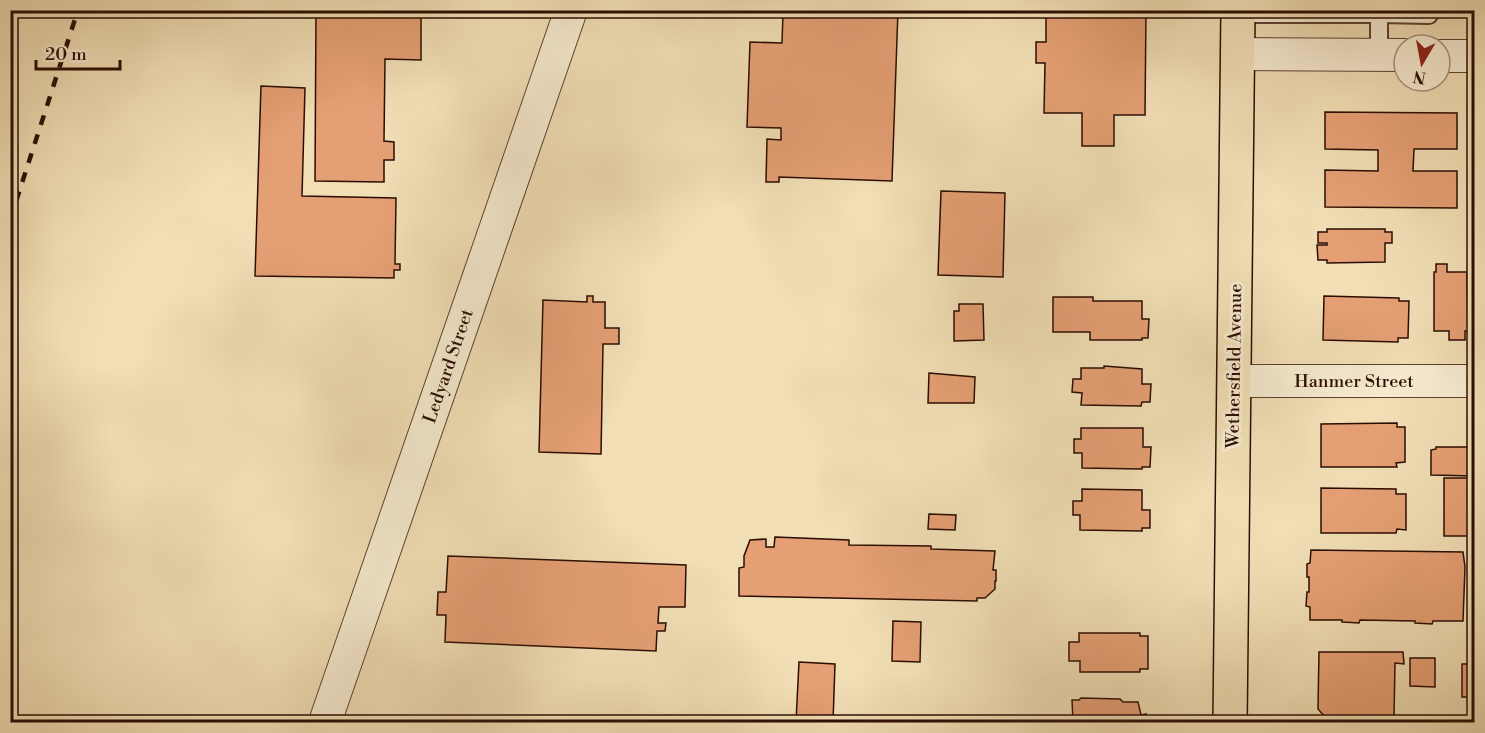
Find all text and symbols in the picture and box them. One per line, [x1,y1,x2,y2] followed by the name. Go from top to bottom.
[36,33,120,71] scale bar
[1392,33,1452,93] north arrow
[45,43,87,66] text: 20 m
[1411,66,1428,88] text: N
[1222,283,1247,450] street label: Wethersfield Avenue
[418,305,479,426] street label: Ledyard Street
[1294,370,1414,393] street label: Hanmer Street

